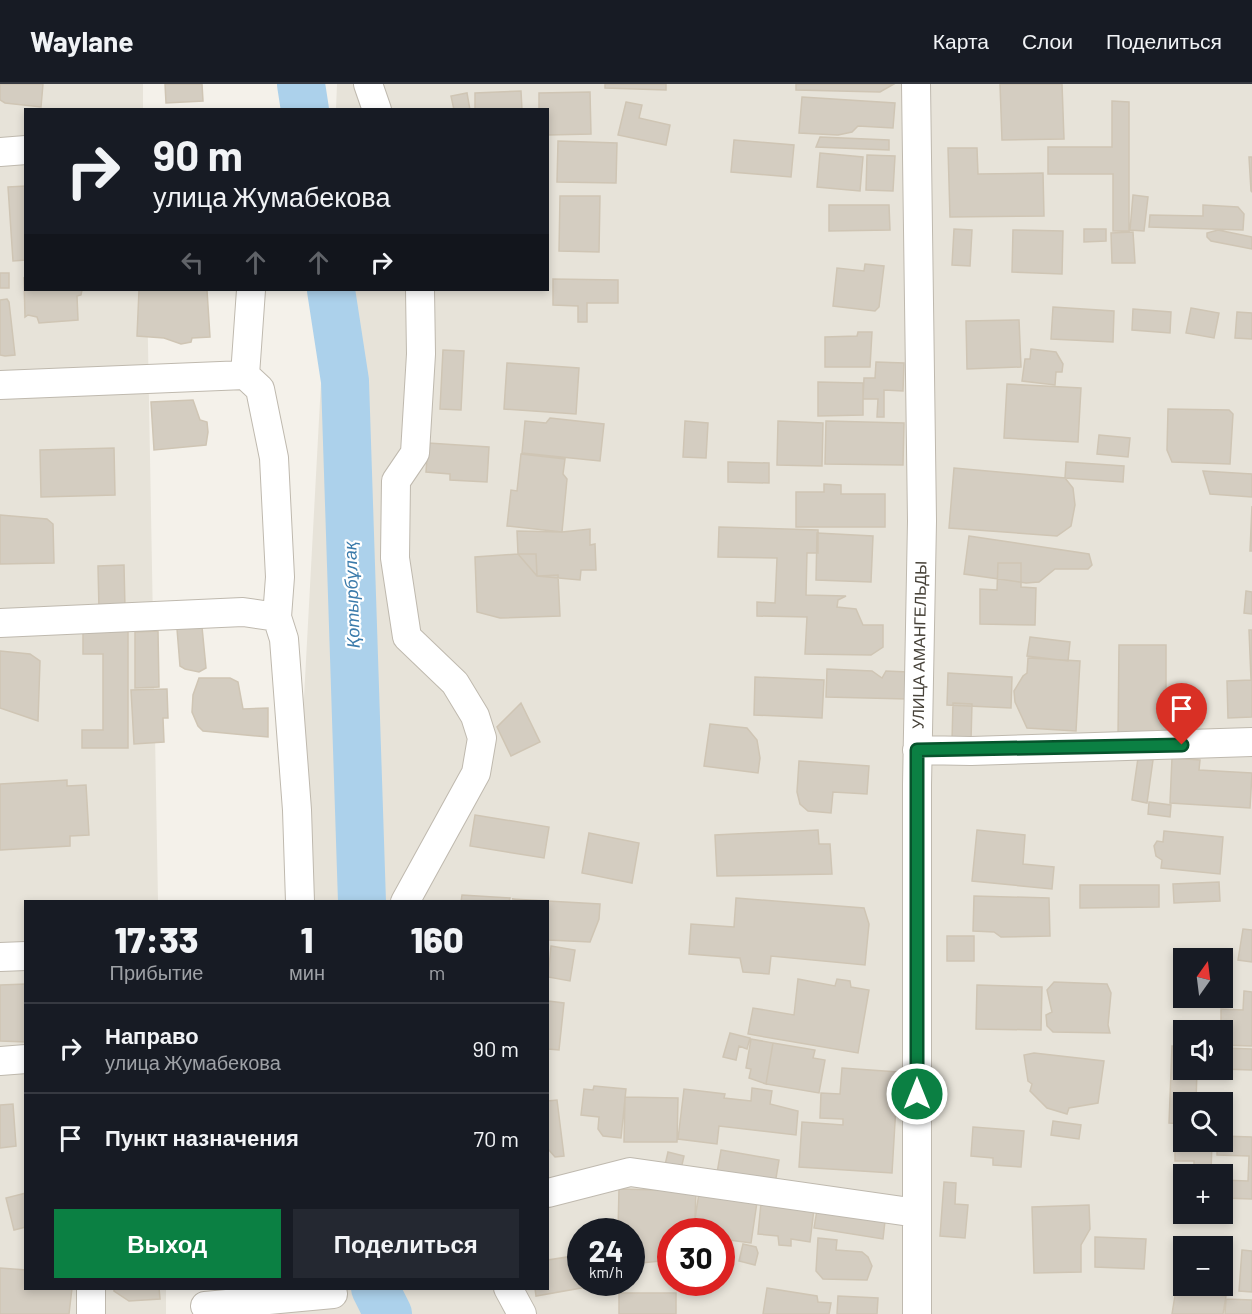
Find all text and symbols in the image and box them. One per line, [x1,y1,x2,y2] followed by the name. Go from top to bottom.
[30,24,134,58] text: Waylane
[933,28,989,53] text: Карта
[1022,28,1073,53] text: Слои
[1106,28,1222,53] text: Поделиться
[153,129,243,179] text: 90 m
[54,132,132,210] icon: right
[153,180,390,212] text: улица Жумабекова
[176,246,209,279] icon: left
[239,246,272,279] icon: ahead
[302,246,335,279] icon: ahead
[365,246,398,279] icon: right
[338,540,364,649] water label: Қотырбұлақ
[908,561,929,729] street label: УЛИЦА АМАНГЕЛЬДЫ
[1156,683,1207,745] pin
[1165,692,1198,725] icon: arrive
[115,917,198,960] text: 17:33
[301,917,313,960] text: 1
[410,917,463,960] text: 160
[1173,948,1233,1008] north arrow
[1173,948,1233,1296] map controls
[110,960,203,984] text: Прибытие
[289,960,325,984] text: мин
[429,960,445,984] text: m
[1173,1020,1233,1080] button: sound
[105,1022,199,1048] text: Направо
[54,1032,87,1065] icon: right
[473,1035,519,1061] text: 90 m
[105,1050,281,1074] text: улица Жумабекова
[885,1062,949,1126] position arrow
[1173,1092,1233,1152] button: search
[54,1122,87,1155] icon: arrive
[105,1124,299,1150] text: Пункт назначения
[474,1125,519,1151] text: 70 m
[1173,1164,1233,1224] button: +
[54,1209,281,1278] button: Выход
[293,1209,519,1278] button: Поделиться
[657,1218,735,1296] speed limit sign: 30
[589,1232,623,1268] text: 24
[1173,1236,1233,1296] button: −
[589,1263,623,1281] text: km/h

